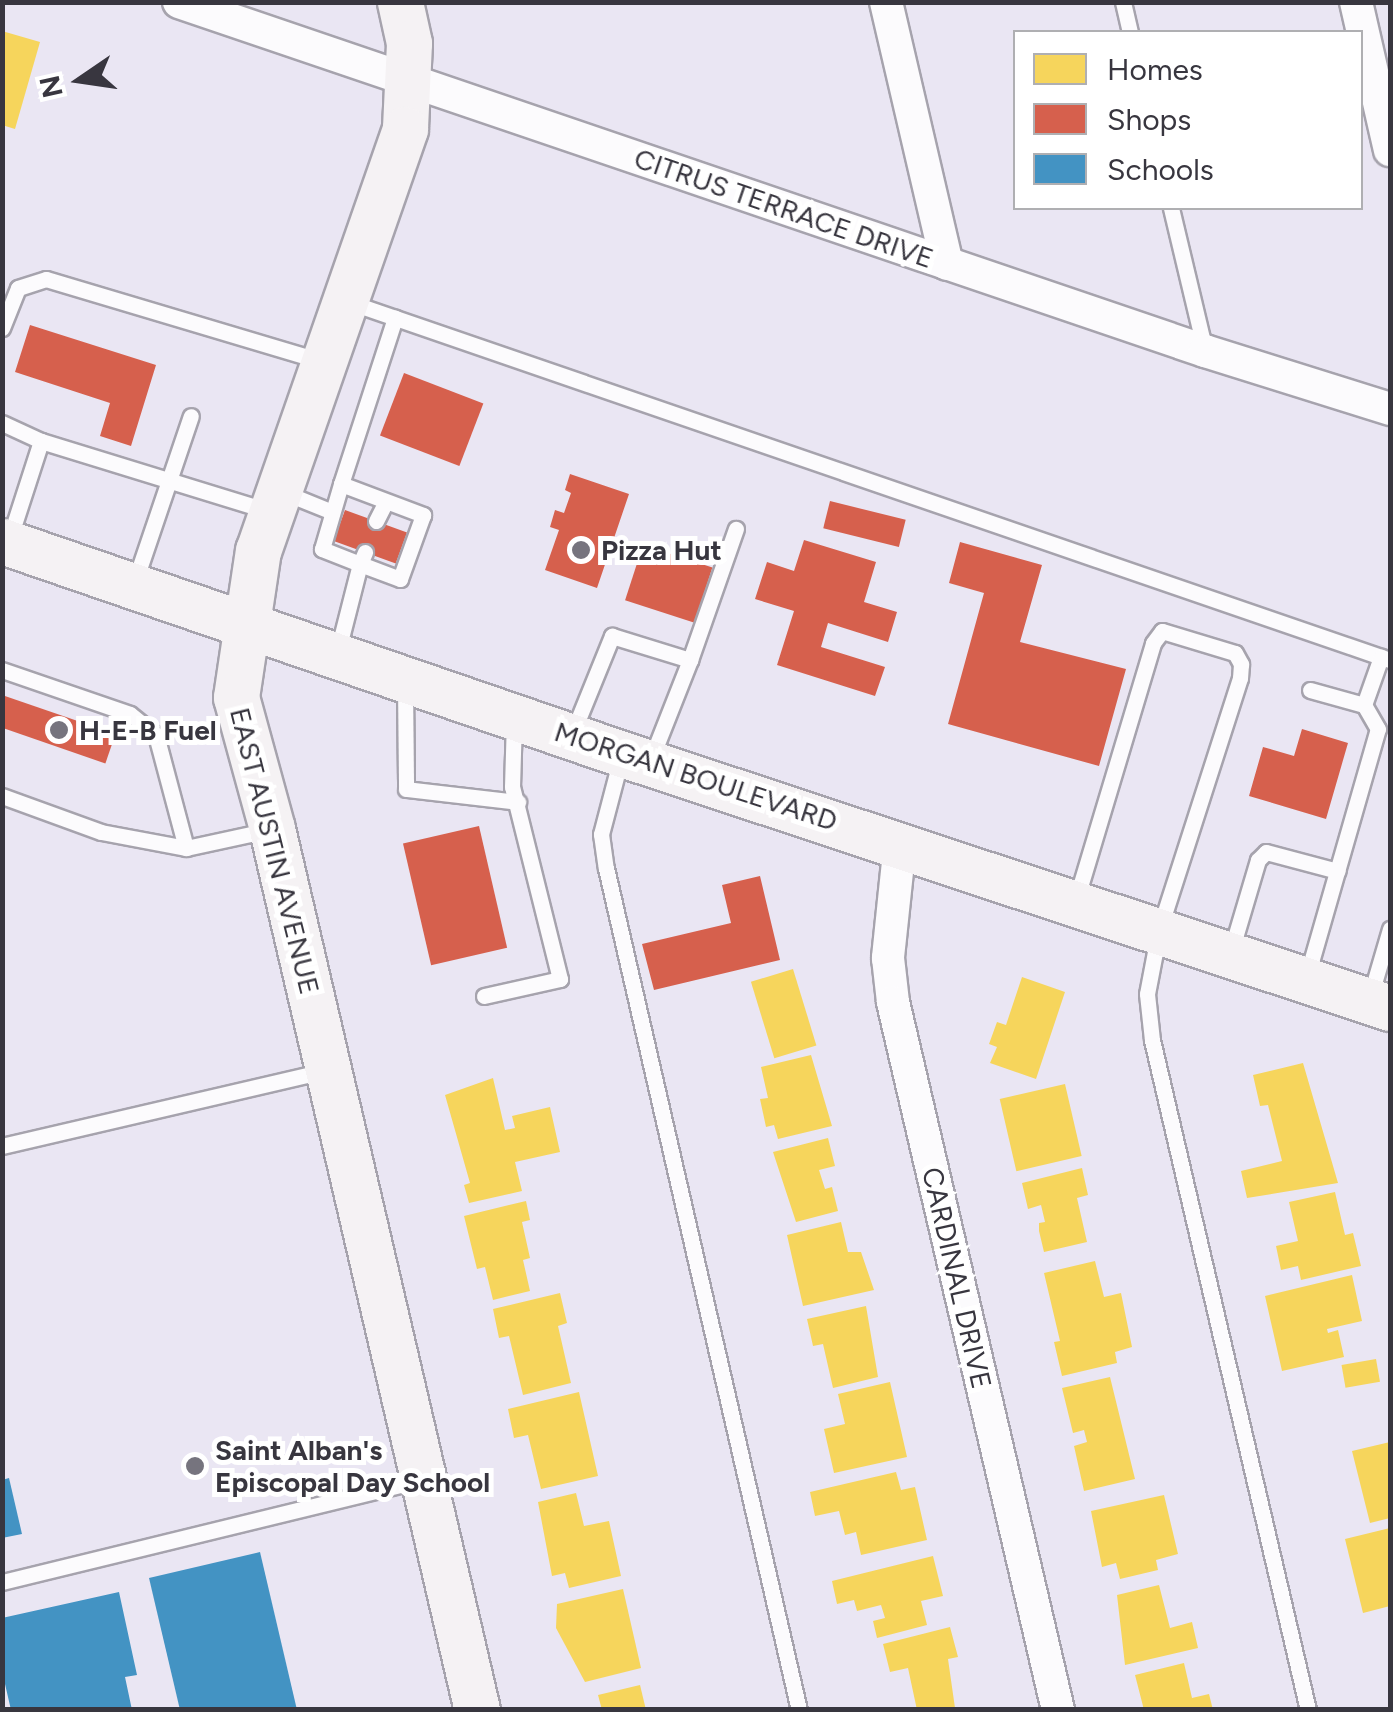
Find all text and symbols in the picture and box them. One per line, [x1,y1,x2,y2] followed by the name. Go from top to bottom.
[30,30,130,130] north arrow
[1013,30,1363,210] legend
[1107,51,1203,88] text: Homes
[32,72,70,101] text: N
[1107,101,1191,138] text: Shops
[630,141,938,275] street label: CITRUS TERRACE DRIVE
[1107,151,1214,188] text: Schools
[601,533,722,567] place label: Pizza Hut
[570,539,592,561] marker: Pizza Hut
[223,704,327,998] street label: EAST AUSTIN AVENUE
[79,713,217,747] place label: H-E-B Fuel
[550,714,842,838] street label: MORGAN BOULEVARD
[48,719,70,741] marker: H-E-B Fuel
[915,1164,999,1392] street label: CARDINAL DRIVE
[215,1433,490,1499] place label: Saint Alban's Episcopal Day School
[184,1455,206,1477] marker: Saint Alban's Episcopal Day School

